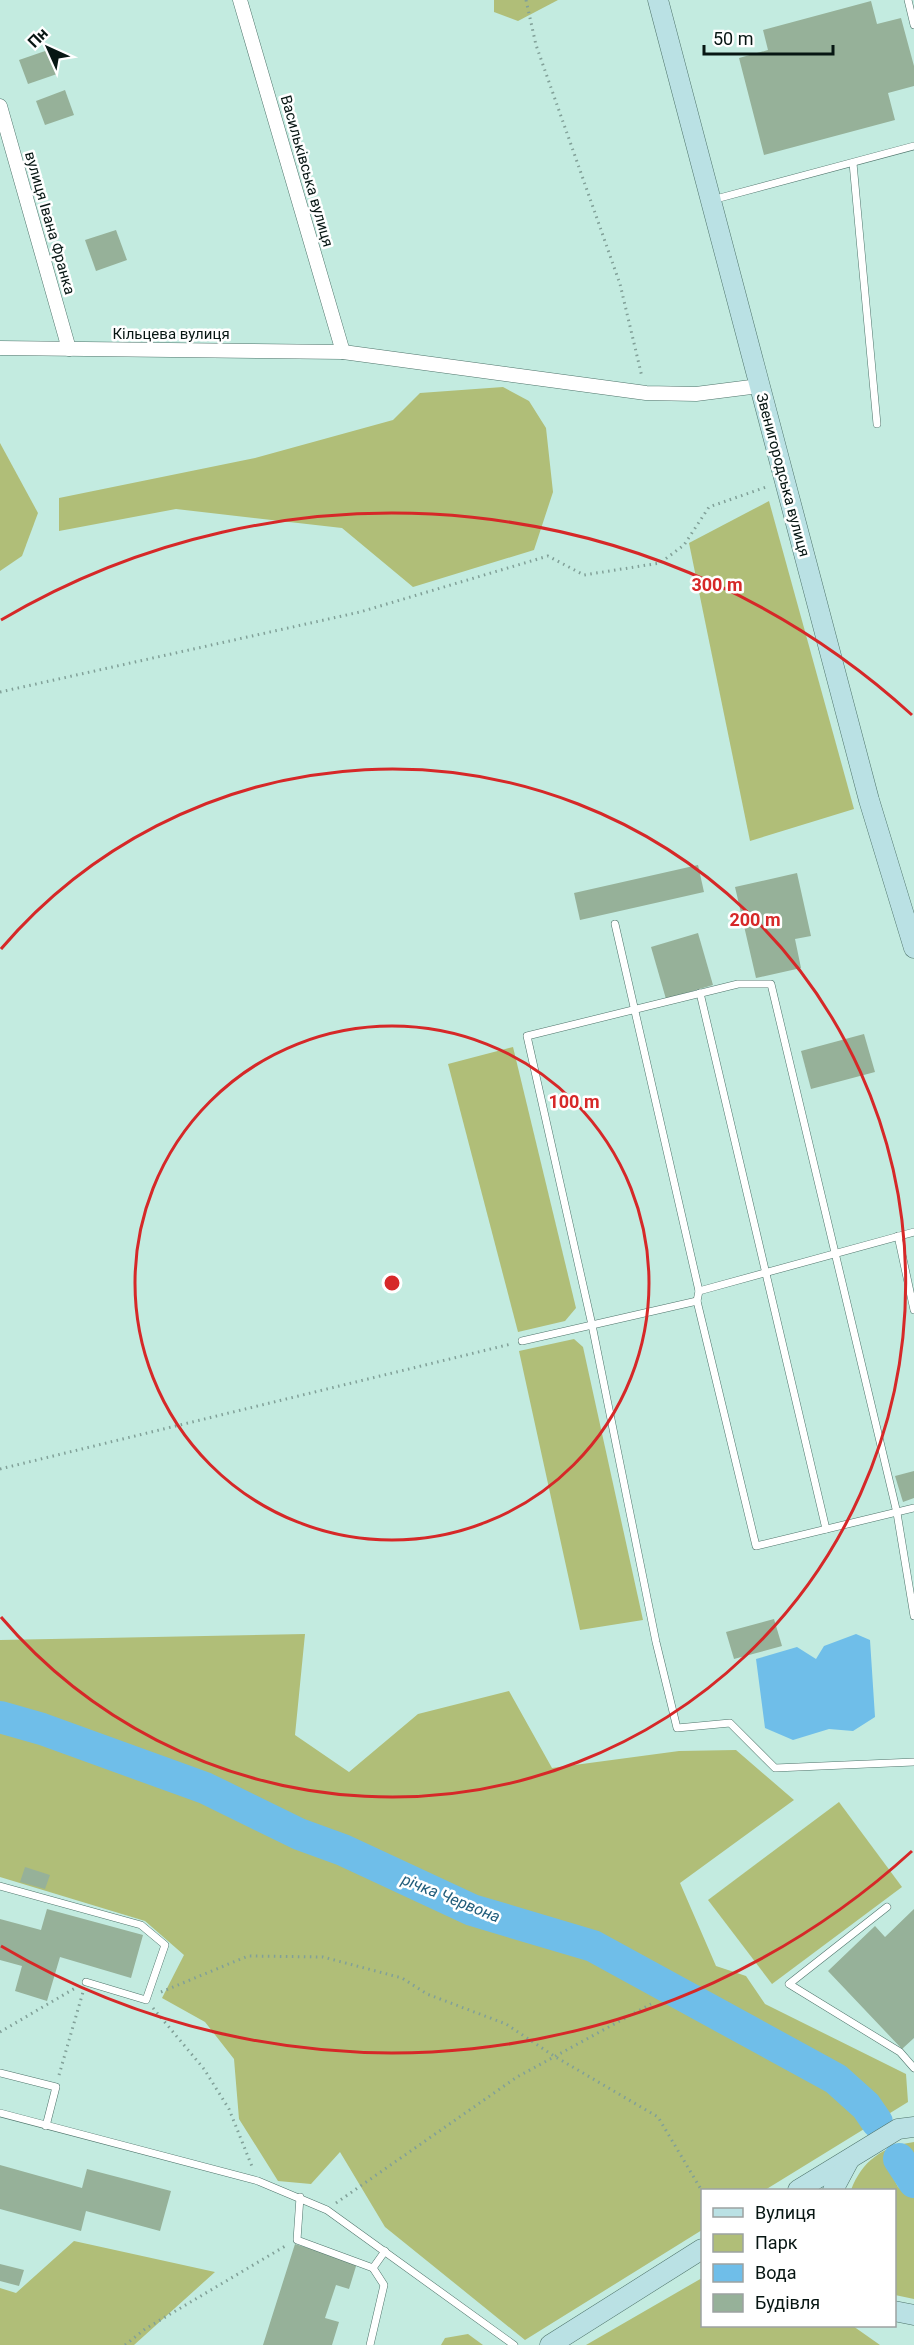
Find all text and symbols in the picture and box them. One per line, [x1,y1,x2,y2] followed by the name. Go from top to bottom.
[18,18,78,78] north arrow
[704,18,833,56] scale bar
[24,24,52,52] text: Пн
[713,28,753,49] text: 50 m
[277,93,337,249] street label: Васильківська вулиця
[21,149,79,297] street label: вулиця Івана Франка
[112,325,230,343] street label: Кільцева вулиця
[752,391,814,559] street label: Звенигородська вулиця
[691,574,743,595] text: 300 m
[729,909,781,930] text: 200 m
[548,1091,600,1112] text: 100 m
[382,1273,402,1293] centre of rings
[398,1869,503,1926] water label: річка Червона
[701,2189,896,2327] legend
[755,2202,816,2223] text: Вулиця
[755,2232,798,2253] text: Парк
[755,2262,797,2283] text: Вода
[755,2292,820,2313] text: Будівля

